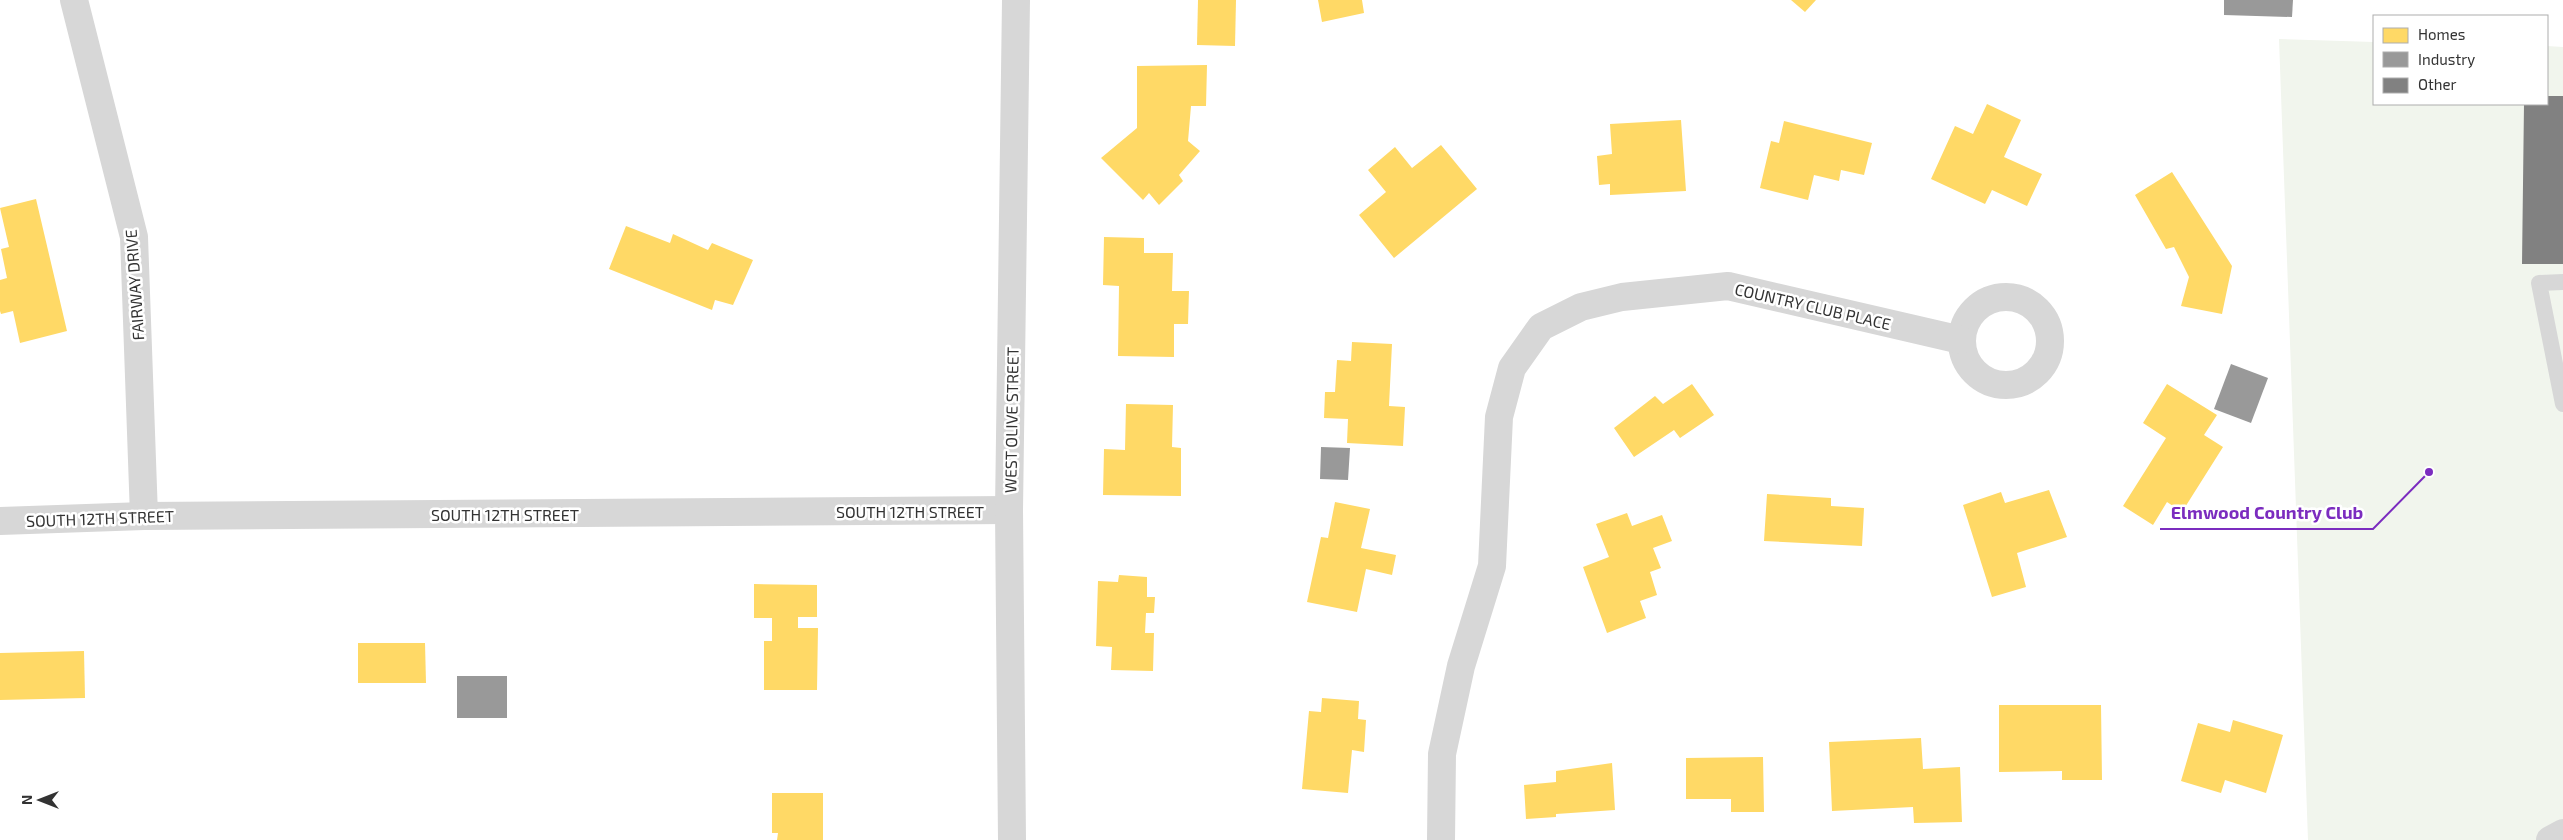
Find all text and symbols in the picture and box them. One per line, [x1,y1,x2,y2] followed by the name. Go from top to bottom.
[2373,15,2548,105] legend
[2418,25,2465,43] text: Homes
[2418,50,2475,68] text: Industry
[2418,75,2457,93] text: Other
[121,229,147,341] street label: FAIRWAY DRIVE
[1733,279,1893,333] street label: COUNTRY CLUB PLACE
[1000,347,1022,493] street label: WEST OLIVE STREET
[2160,496,2373,529] callout: Elmwood Country Club
[2171,501,2363,523] text: Elmwood Country Club
[836,502,984,521] street label: SOUTH 12TH STREET
[431,505,579,524] street label: SOUTH 12TH STREET
[26,506,174,530] street label: SOUTH 12TH STREET
[15,775,65,825] north arrow
[18,795,35,805] text: N

